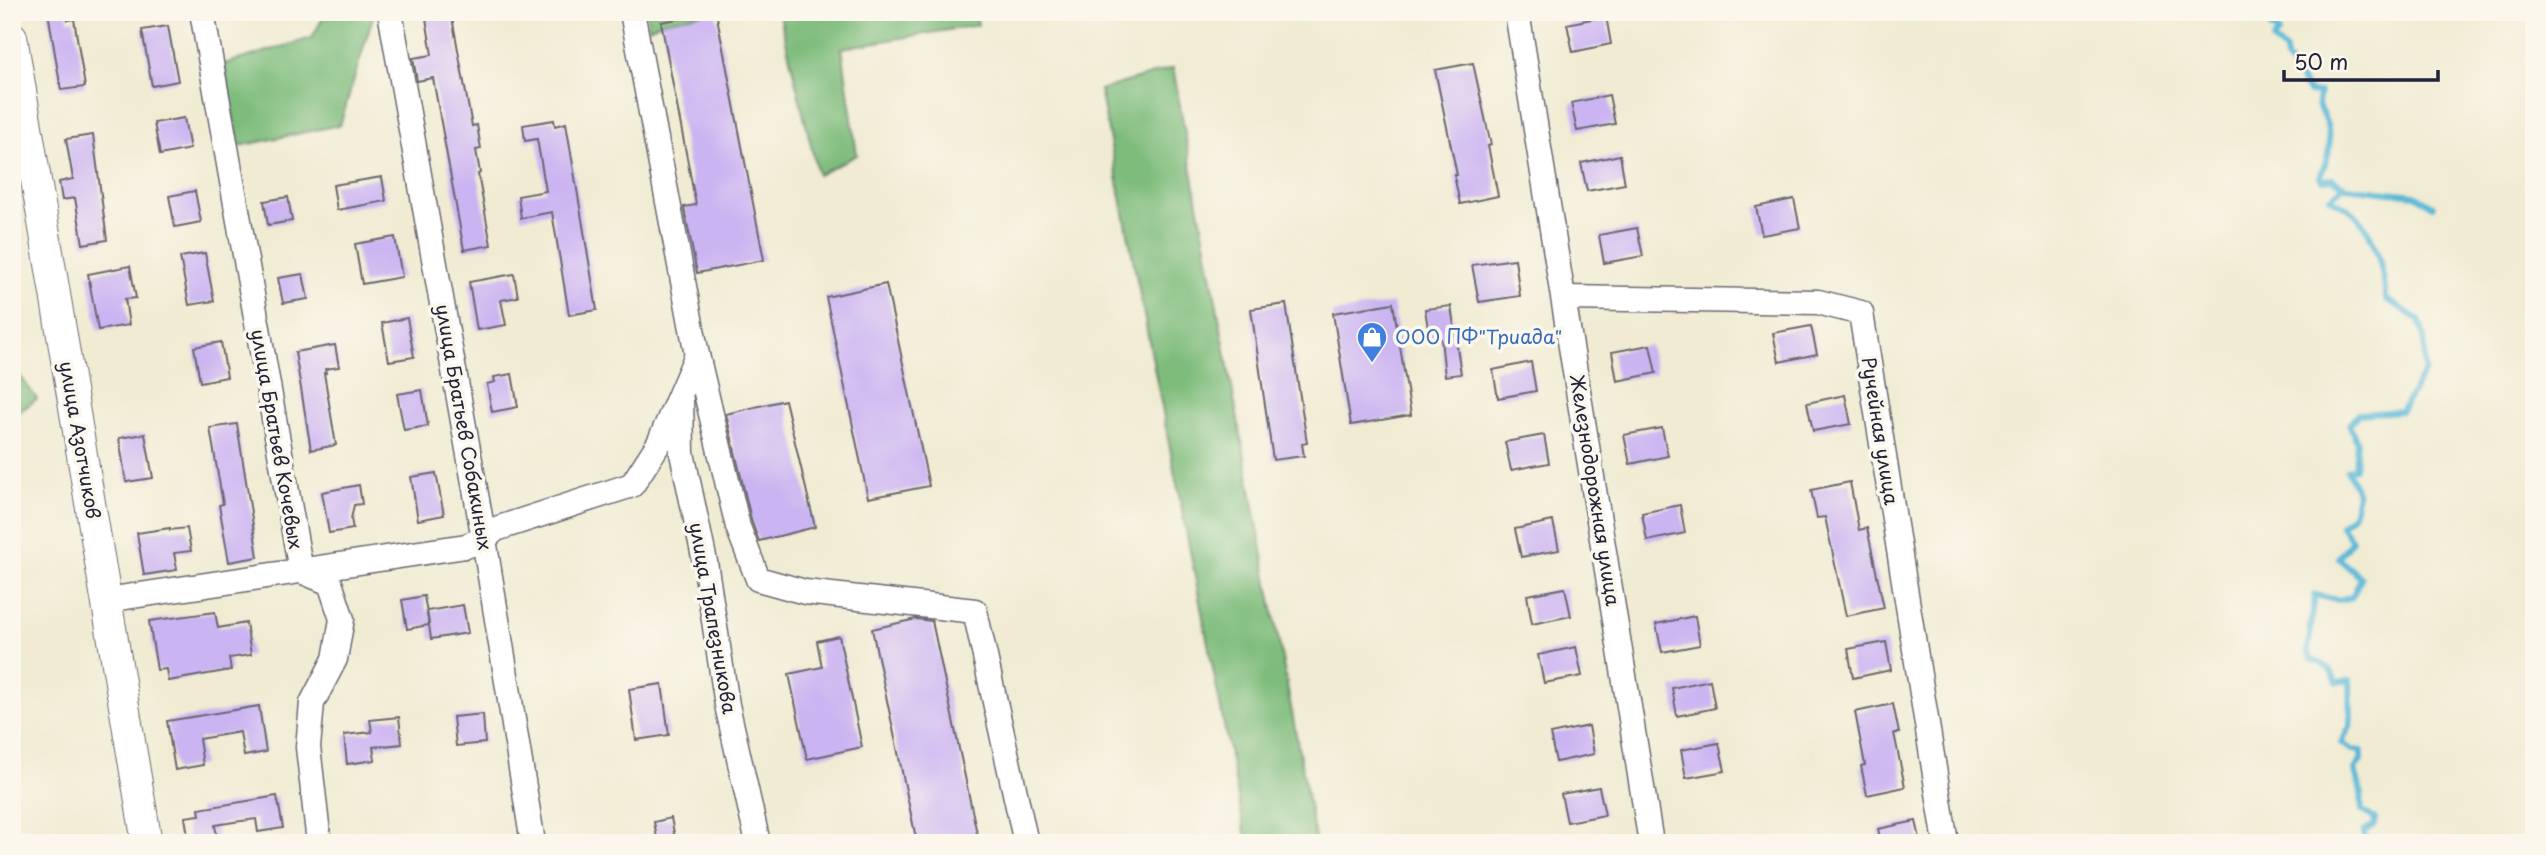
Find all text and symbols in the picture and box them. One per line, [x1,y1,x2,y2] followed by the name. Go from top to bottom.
[2284,38,2438,82] scale bar
[2294,45,2348,77] text: 50 m
[430,302,500,552] street label: улица Братьев Собакиных
[1355,320,1389,364] shop icon: ООО ПФ"Триада"
[1395,322,1562,350] place label: ООО ПФ"Триада"
[245,327,311,551] street label: улица Братьев Кочевых
[1855,355,1906,507] street label: Ручейная улица
[53,359,109,521] street label: улица Азотчиков
[1564,372,1628,608] street label: Железнодорожная улица
[683,520,745,716] street label: улица Трапезникова

